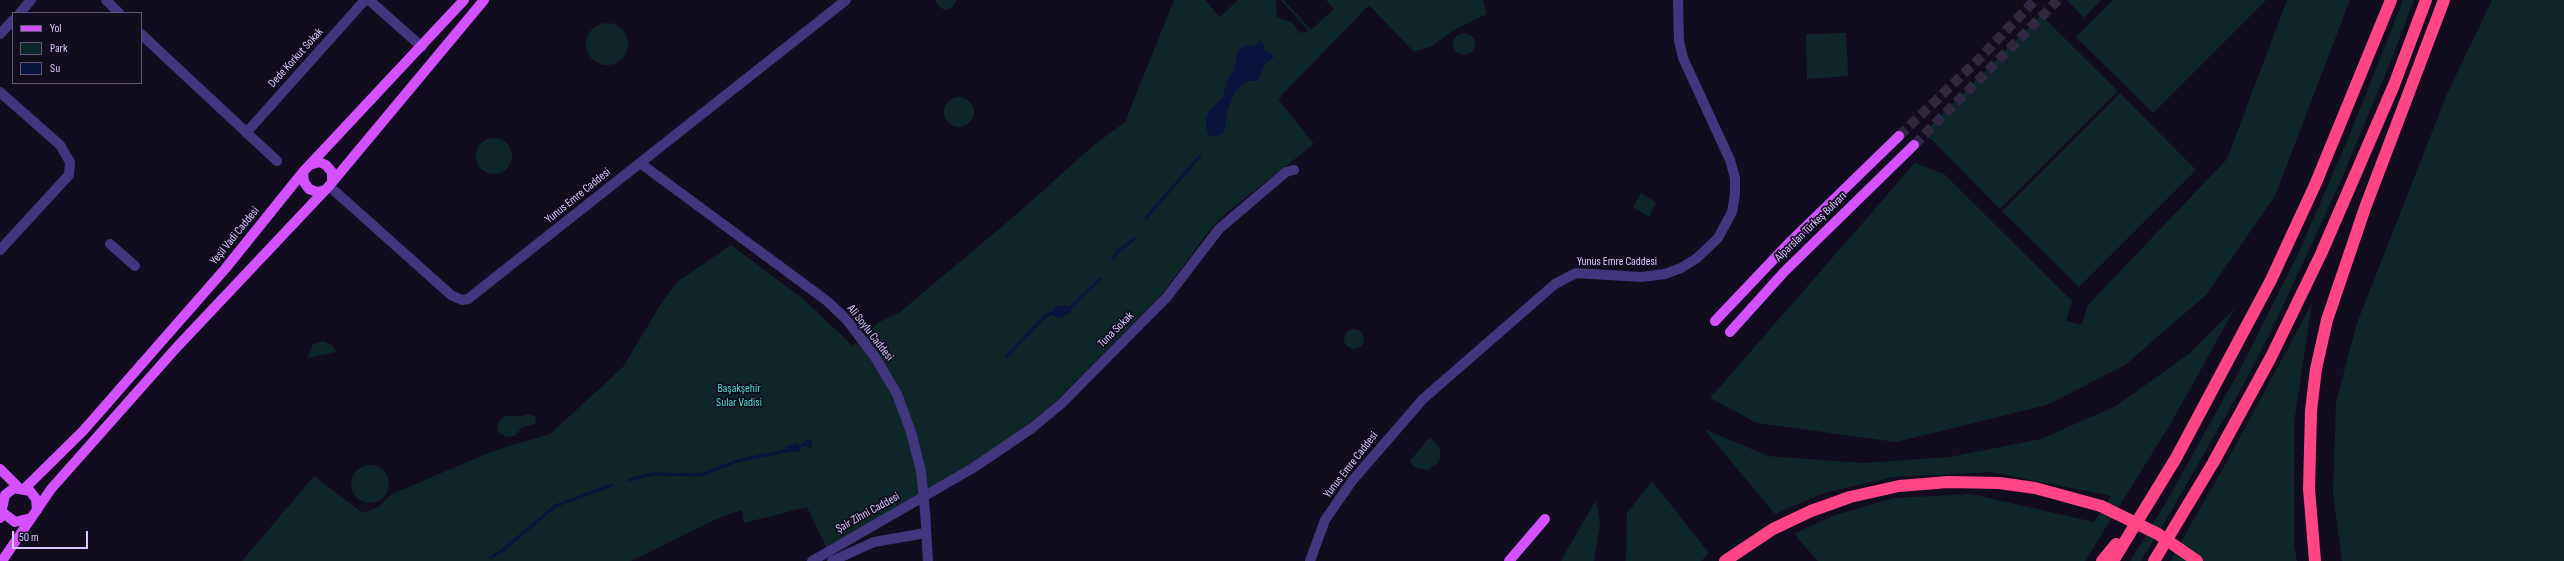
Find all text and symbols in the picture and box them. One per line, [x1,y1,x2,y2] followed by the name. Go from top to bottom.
[12,12,142,84] legend
[50,21,62,36] text: Yol
[265,25,327,91] street label: Dede Korkut Sokak
[50,41,68,56] text: Park
[50,61,60,76] text: Su
[542,165,614,227] street label: Yunus Emre Caddesi
[1772,189,1850,265] street label: Alparslan Türkeş Bulvarı
[207,204,263,268] street label: Yeşil Vadi Caddesi
[1577,255,1657,269] street label: Yunus Emre Caddesi
[844,302,896,364] street label: Ali Soylu Caddesi
[1095,309,1137,351] street label: Tuna Sokak
[716,382,762,410] park label: Başakşehir Sular Vadisi
[1321,429,1381,501] street label: Yunus Emre Caddesi
[834,490,902,536] street label: Şair Zihni Caddesi
[14,523,90,549] scale bar
[19,530,39,545] text: 50 m

